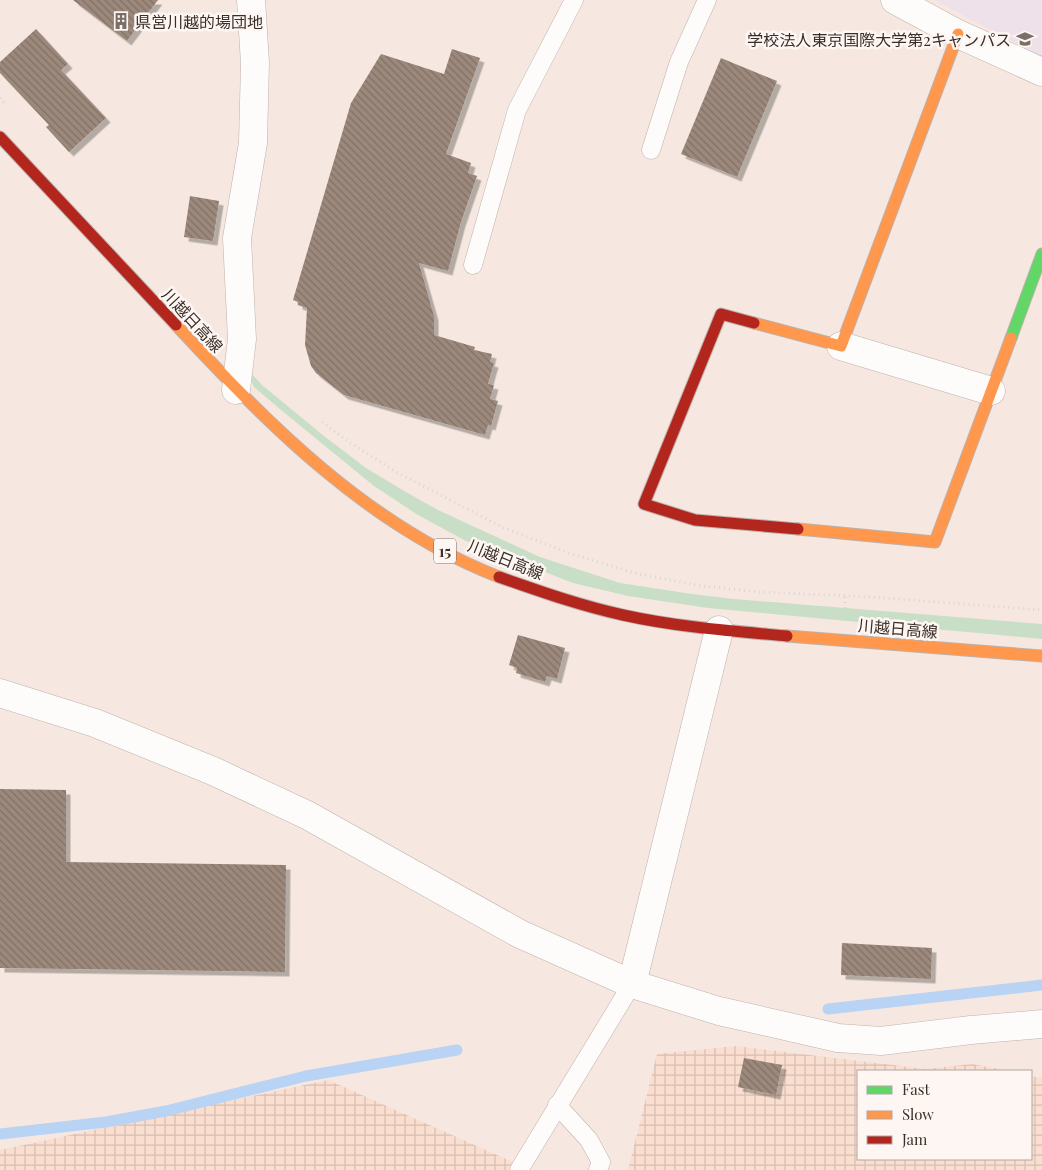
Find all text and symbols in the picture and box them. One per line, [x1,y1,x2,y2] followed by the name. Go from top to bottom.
[111,11,131,31] building icon: 県営川越的場団地
[135,11,263,32] place label: 県営川越的場団地
[747,29,1011,50] place label: 学校法人東京国際大学第2キャンパス
[1015,29,1035,49] school or university icon: 学校法人東京国際大学第2キャンパス
[158,284,228,356] street label: 川越日高線
[465,534,547,584] street label: 川越日高線
[434,538,456,564] road number: 15
[857,614,939,642] street label: 川越日高線
[857,1070,1032,1160] legend
[902,1079,931,1099] text: Fast
[902,1104,934,1124] text: Slow
[901,1129,928,1149] text: Jam

